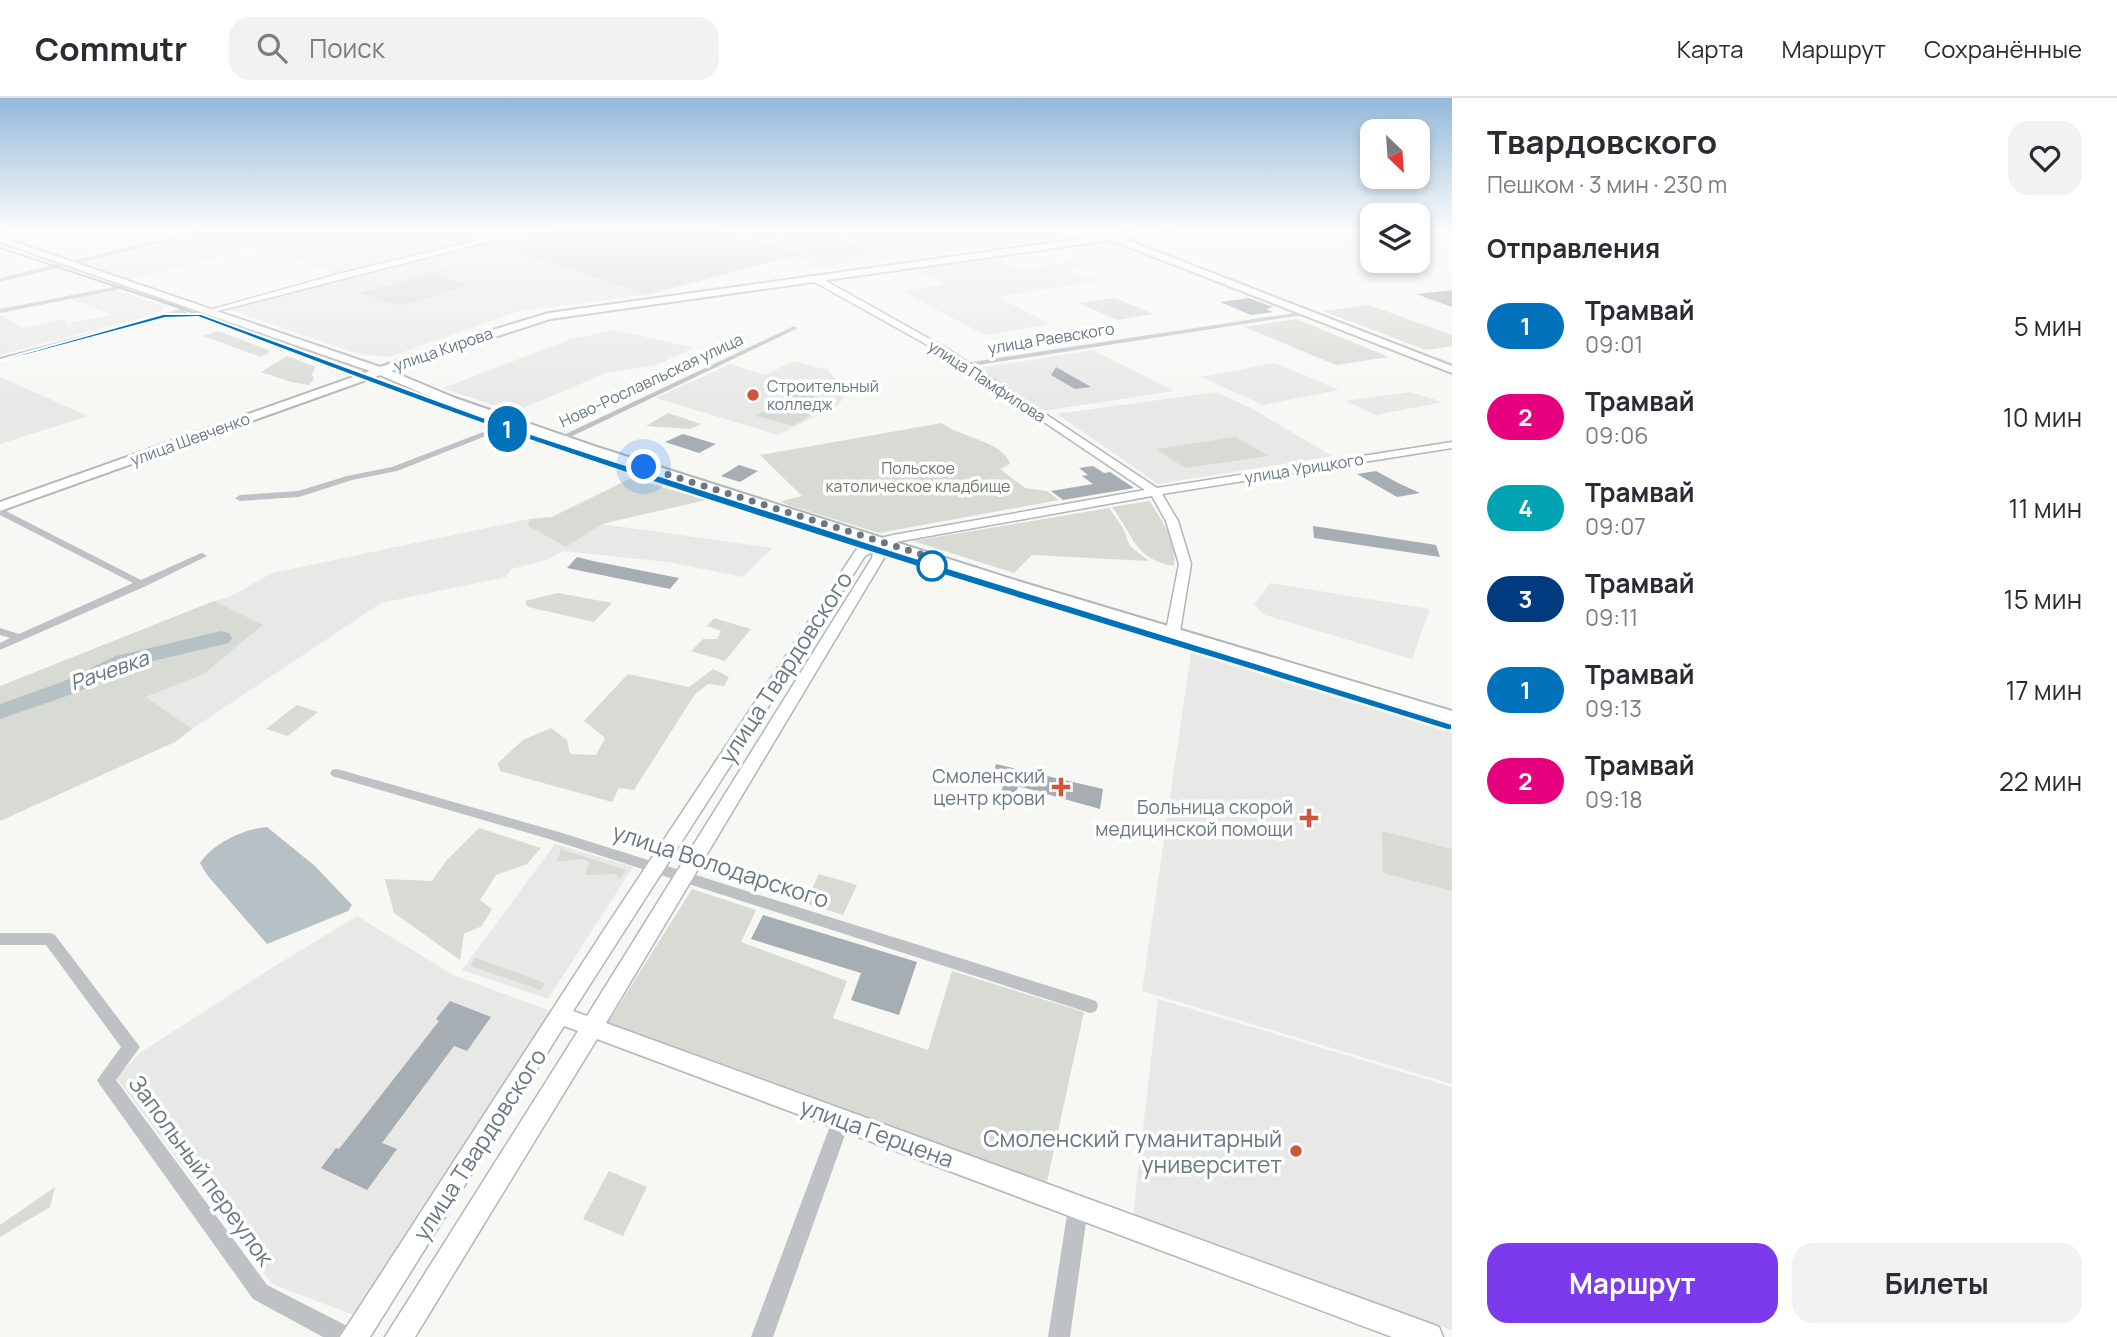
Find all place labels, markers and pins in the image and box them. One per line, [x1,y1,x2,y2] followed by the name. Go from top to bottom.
[767,375,879,415] place label: Строительный колледж
[745,387,761,403] marker: Строительный колледж
[917,551,947,581] unlabelled marker
[932,763,1045,811] place label: Смоленский центр крови
[1051,777,1071,797] marker: Смоленский центр крови
[1095,794,1293,842] place label: Больница скорой медицинской помощи
[1299,808,1319,828] marker: Больница скорой медицинской помощи
[983,1122,1282,1180] place label: Смоленский гуманитарный университет
[1288,1143,1304,1159] marker: Смоленский гуманитарный университет

